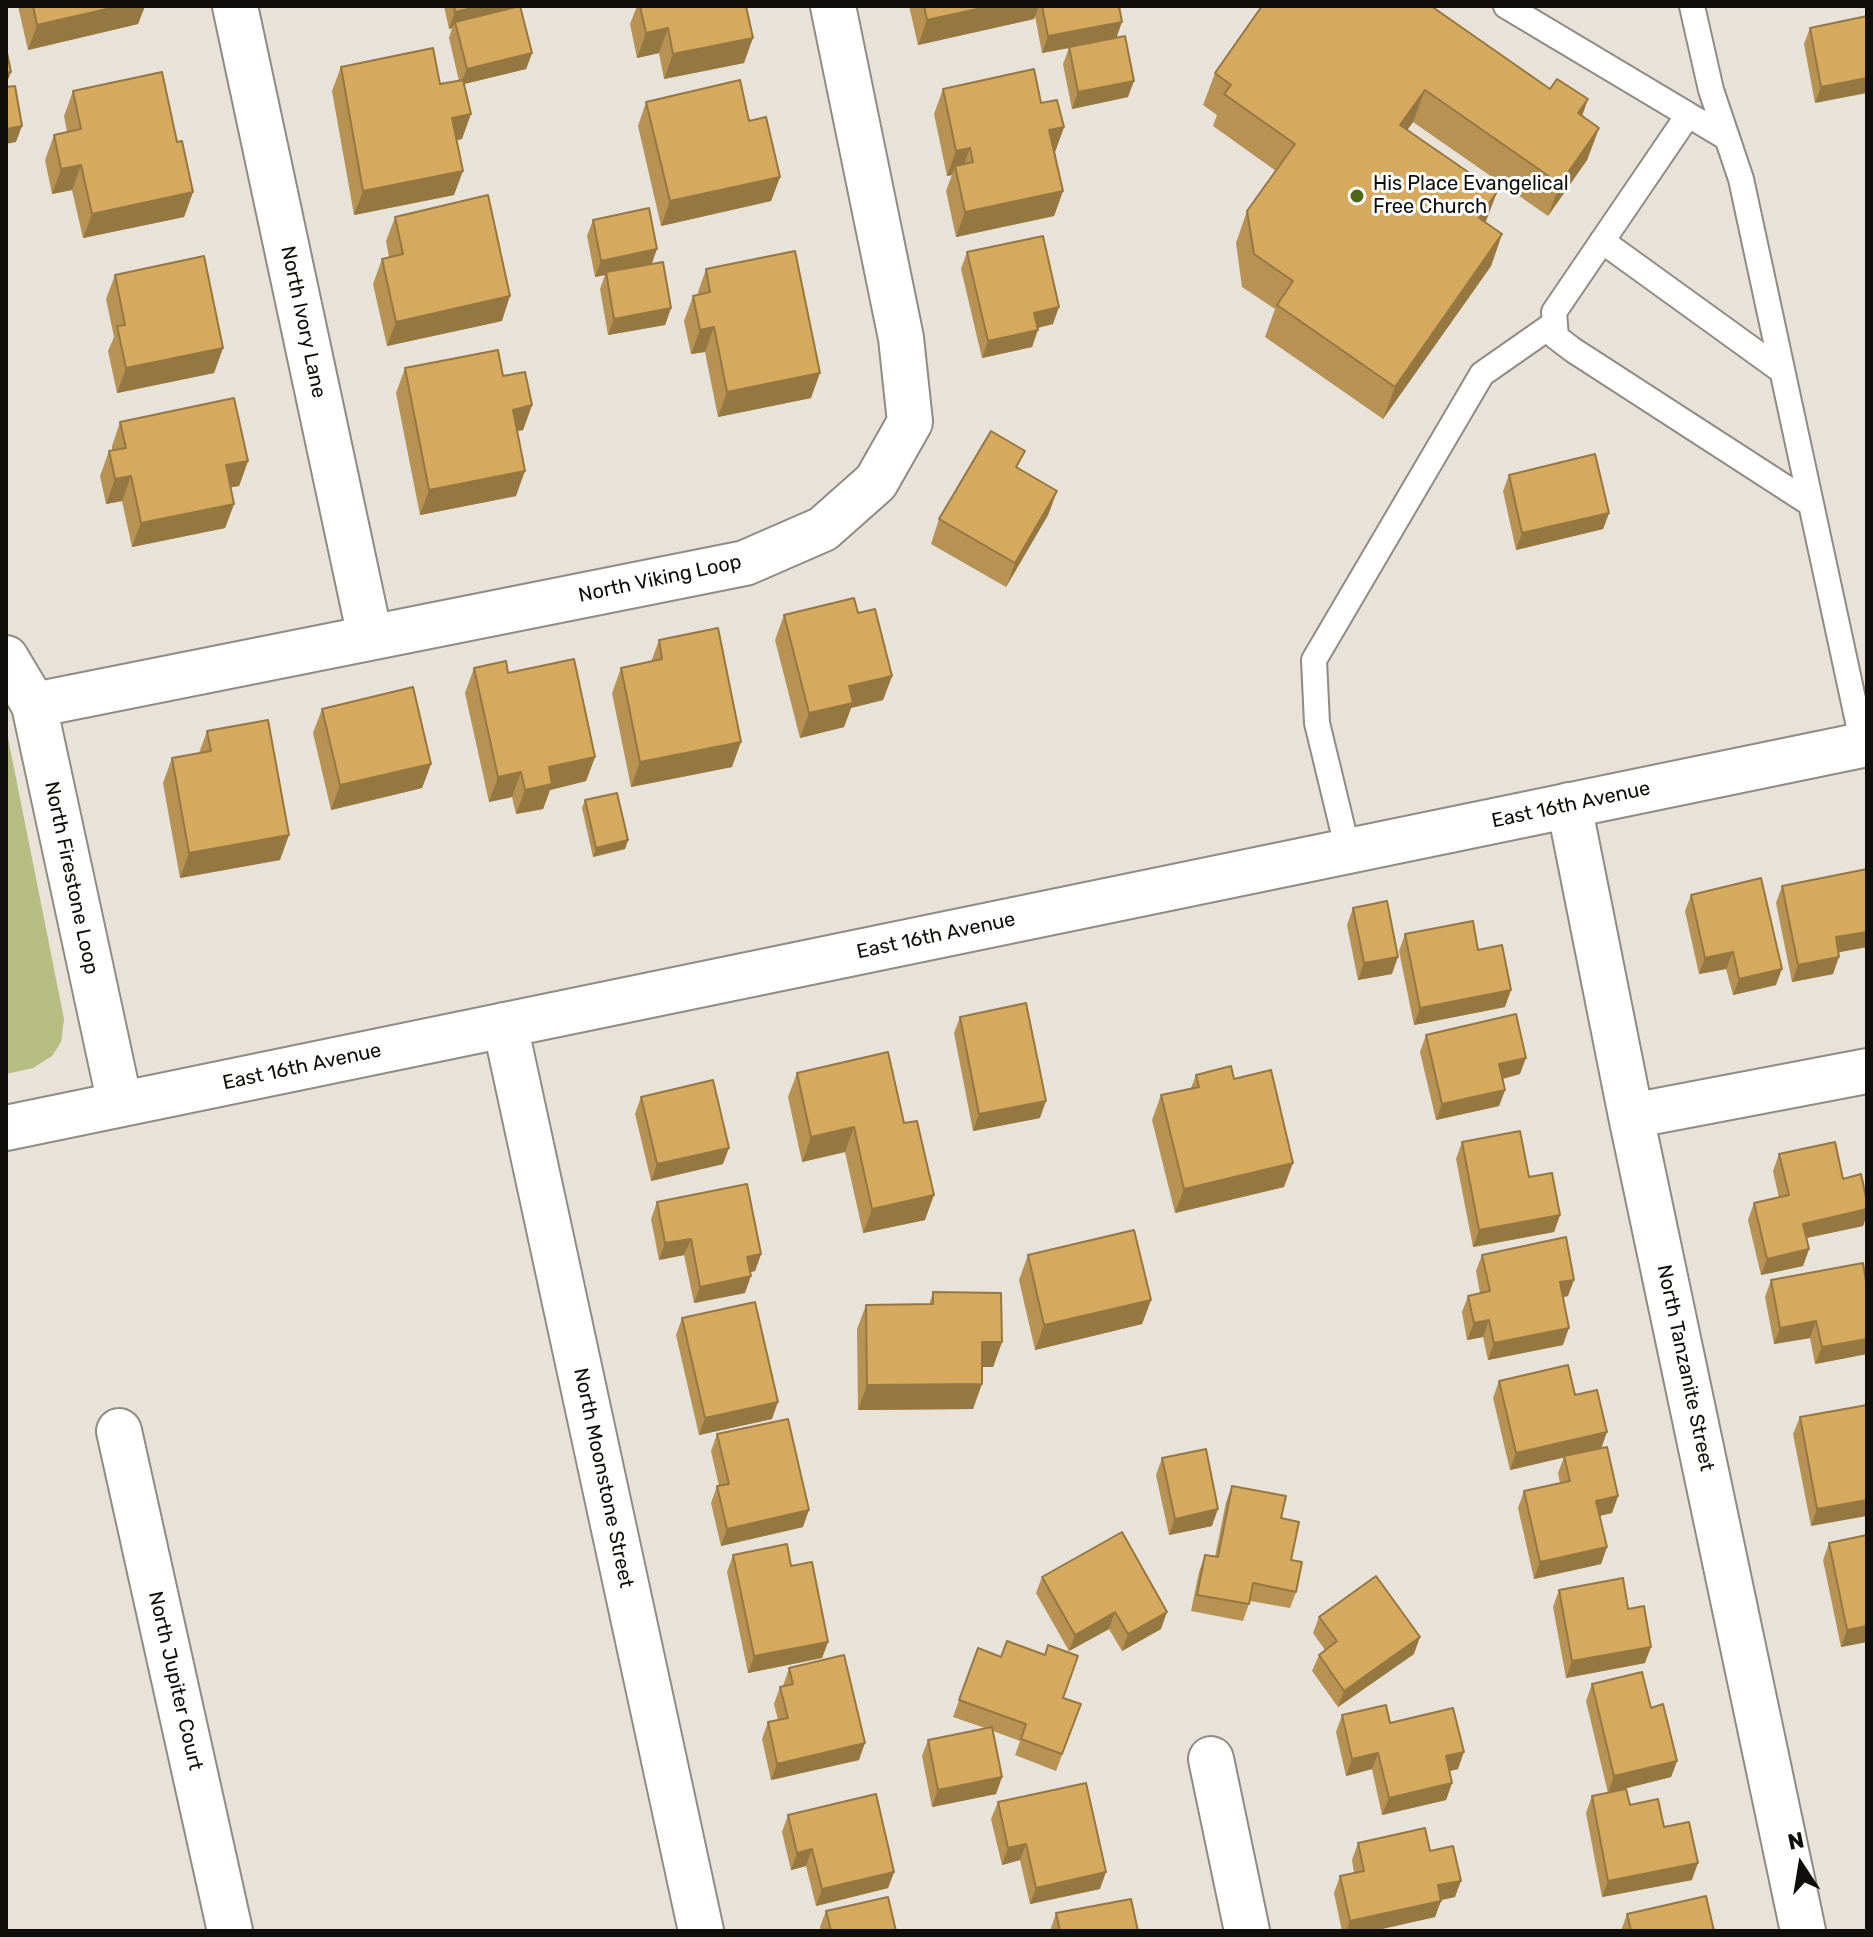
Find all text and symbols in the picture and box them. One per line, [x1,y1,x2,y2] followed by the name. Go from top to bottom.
[1373,172,1569,219] place label: His Place Evangelical Free Church
[1348,187,1366,205] marker: His Place Evangelical Free Church
[275,244,331,400] street label: North Ivory Lane
[576,550,744,608] street label: North Viking Loop
[1489,776,1653,834] street label: East 16th Avenue
[39,779,103,977] street label: North Firestone Loop
[854,907,1018,965] street label: East 16th Avenue
[220,1038,384,1096] street label: East 16th Avenue
[1651,1262,1719,1474] street label: North Tanzanite Street
[568,1366,638,1590] street label: North Moonstone Street
[143,1589,207,1773] street label: North Jupiter Court
[1761,1825,1841,1905] north arrow
[1785,1826,1806,1856] text: N

